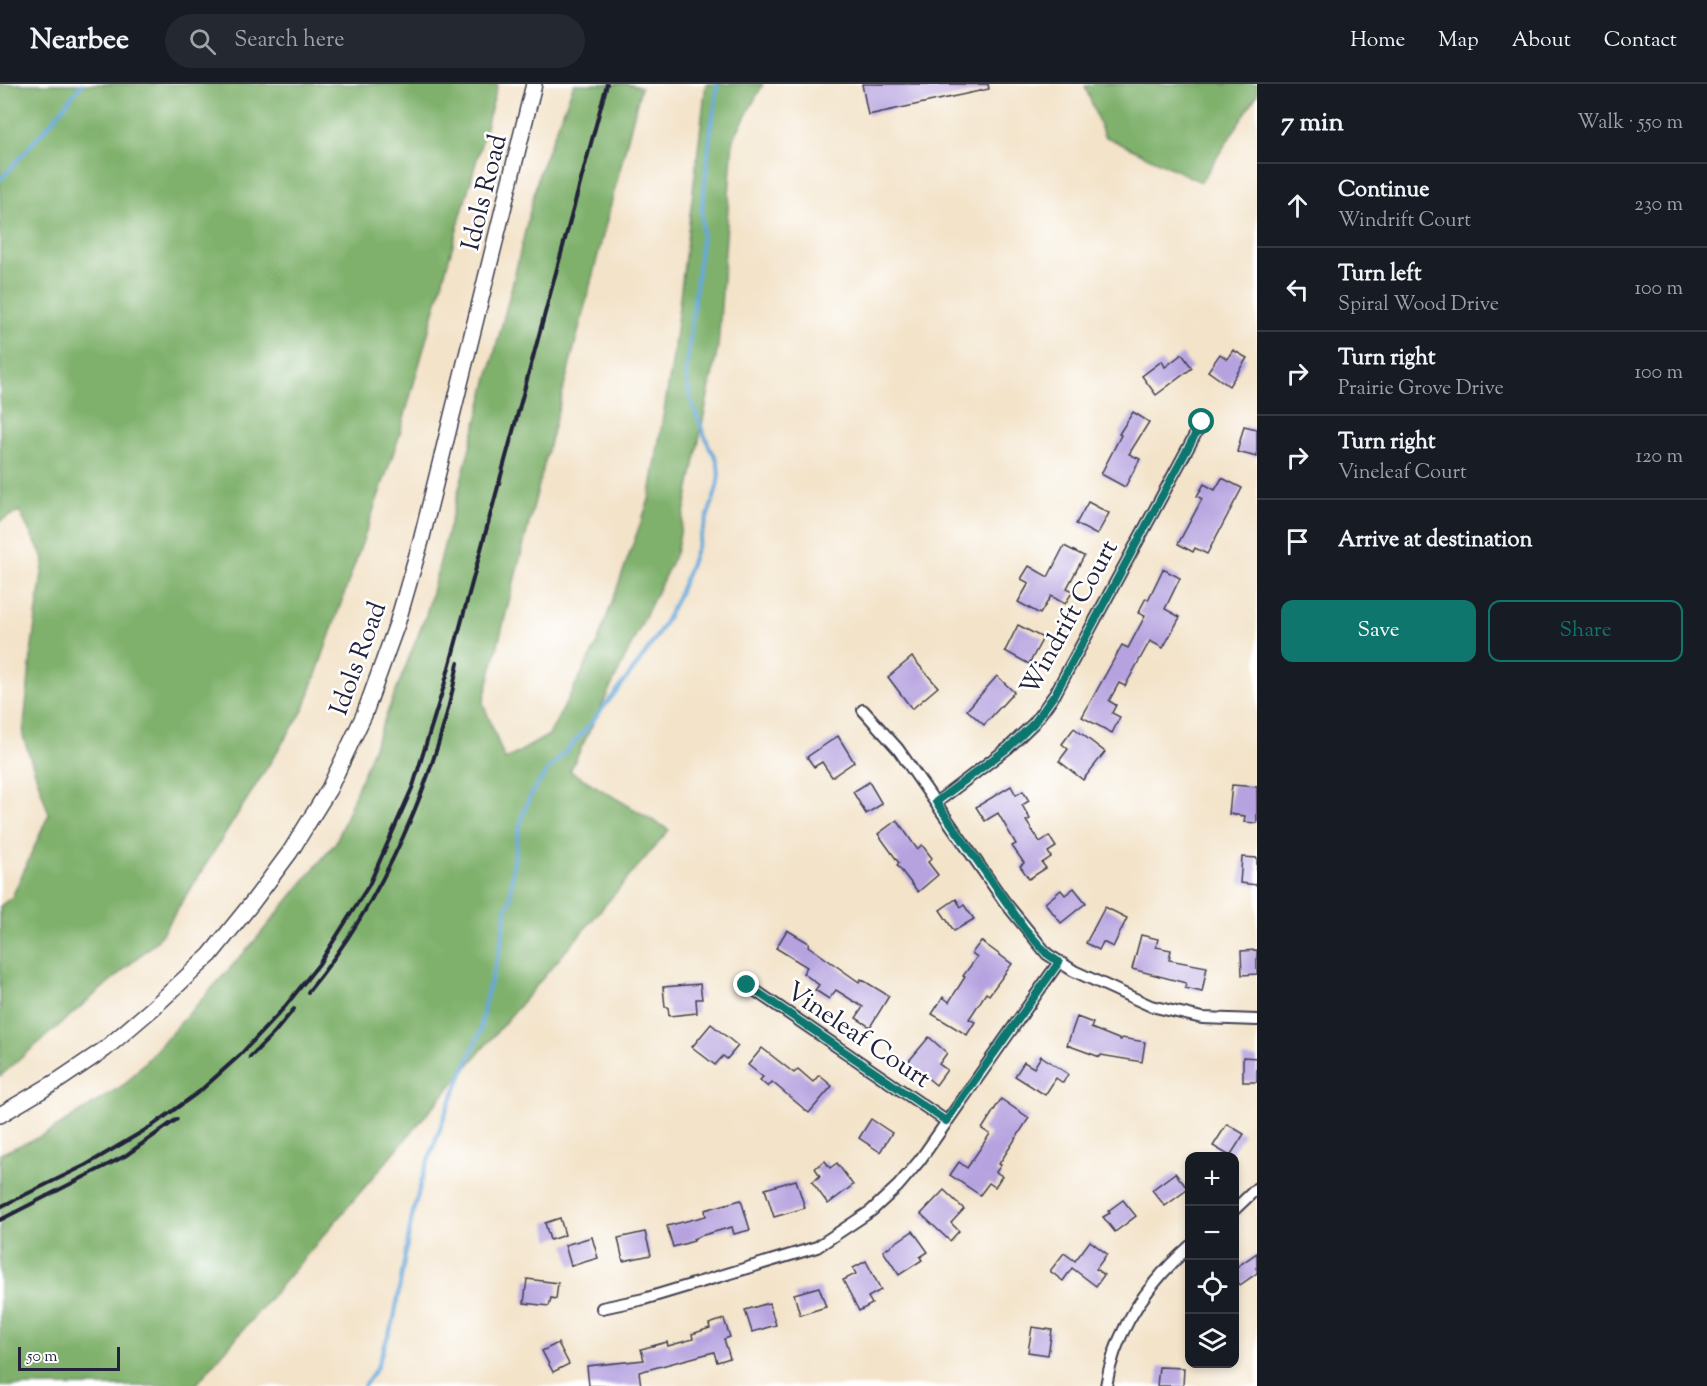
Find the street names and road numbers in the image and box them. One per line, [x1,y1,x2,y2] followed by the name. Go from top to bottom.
[453,130,518,255] street label: Idols Road
[1012,534,1128,703] street label: Windrift Court
[322,597,397,721] street label: Idols Road
[778,974,938,1098] street label: Vineleaf Court

